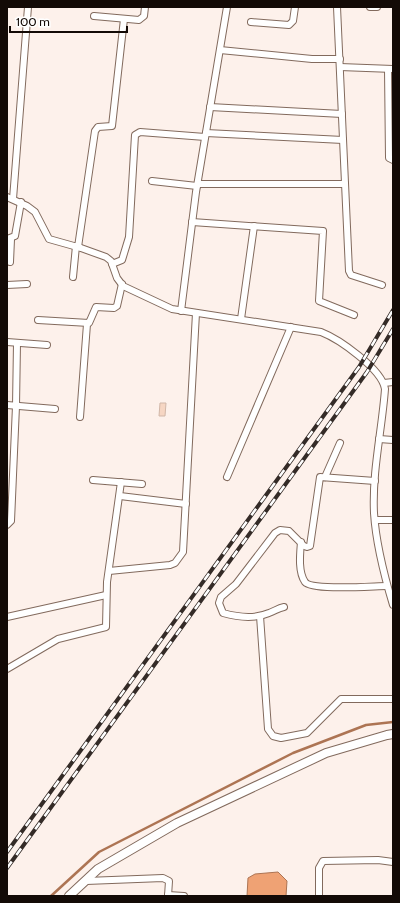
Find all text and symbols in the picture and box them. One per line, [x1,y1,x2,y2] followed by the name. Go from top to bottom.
[10,8,127,34] scale bar
[16,14,50,29] text: 100 m

